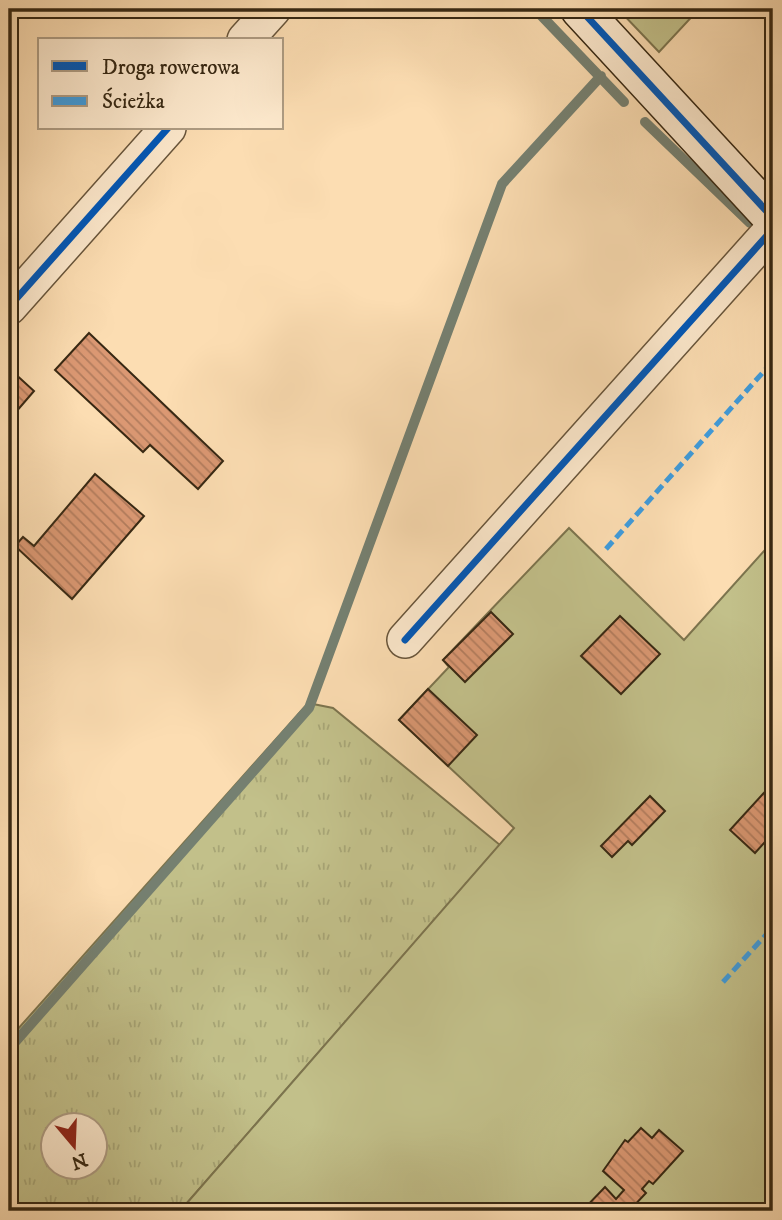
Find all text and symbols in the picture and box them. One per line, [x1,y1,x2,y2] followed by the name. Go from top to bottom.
[38,38,284,130] legend
[102,55,240,81] text: Droga rowerowa
[102,87,165,115] text: Ścieżka
[38,1112,108,1182] north arrow
[68,1147,90,1174] text: N

